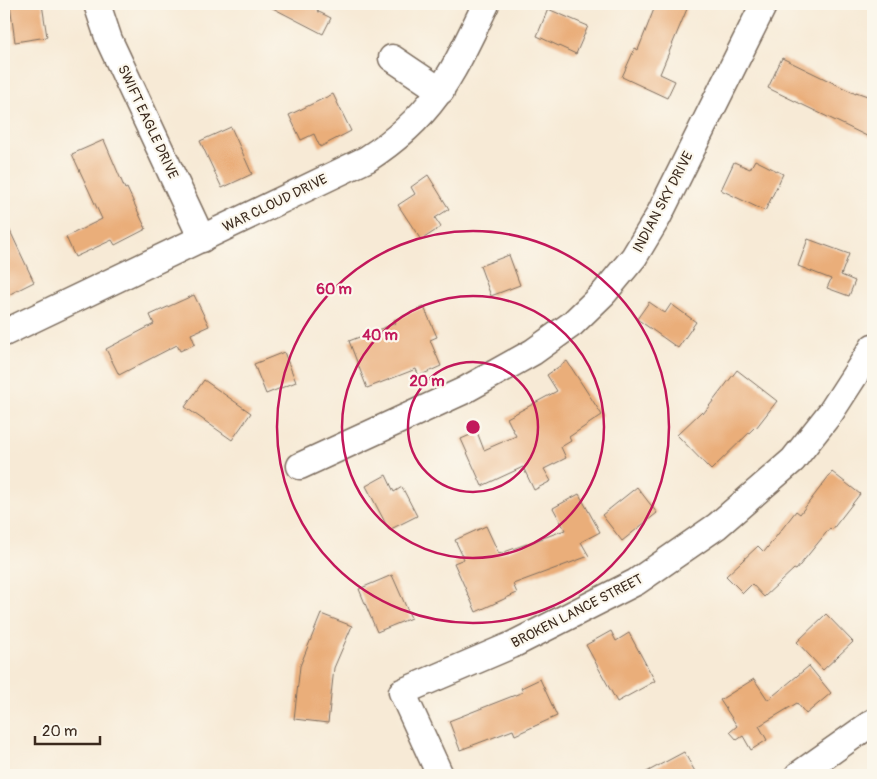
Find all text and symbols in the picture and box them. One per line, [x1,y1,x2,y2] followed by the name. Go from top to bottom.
[114,62,182,182] street label: SWIFT EAGLE DRIVE
[629,149,697,255] street label: INDIAN SKY DRIVE
[220,170,330,236] street label: WAR CLOUD DRIVE
[316,280,352,299] text: 60 m
[362,326,398,345] text: 40 m
[409,372,445,391] text: 20 m
[464,418,482,436] centre of rings
[508,570,646,652] street label: BROKEN LANCE STREET
[35,714,100,746] scale bar
[42,722,77,741] text: 20 m

